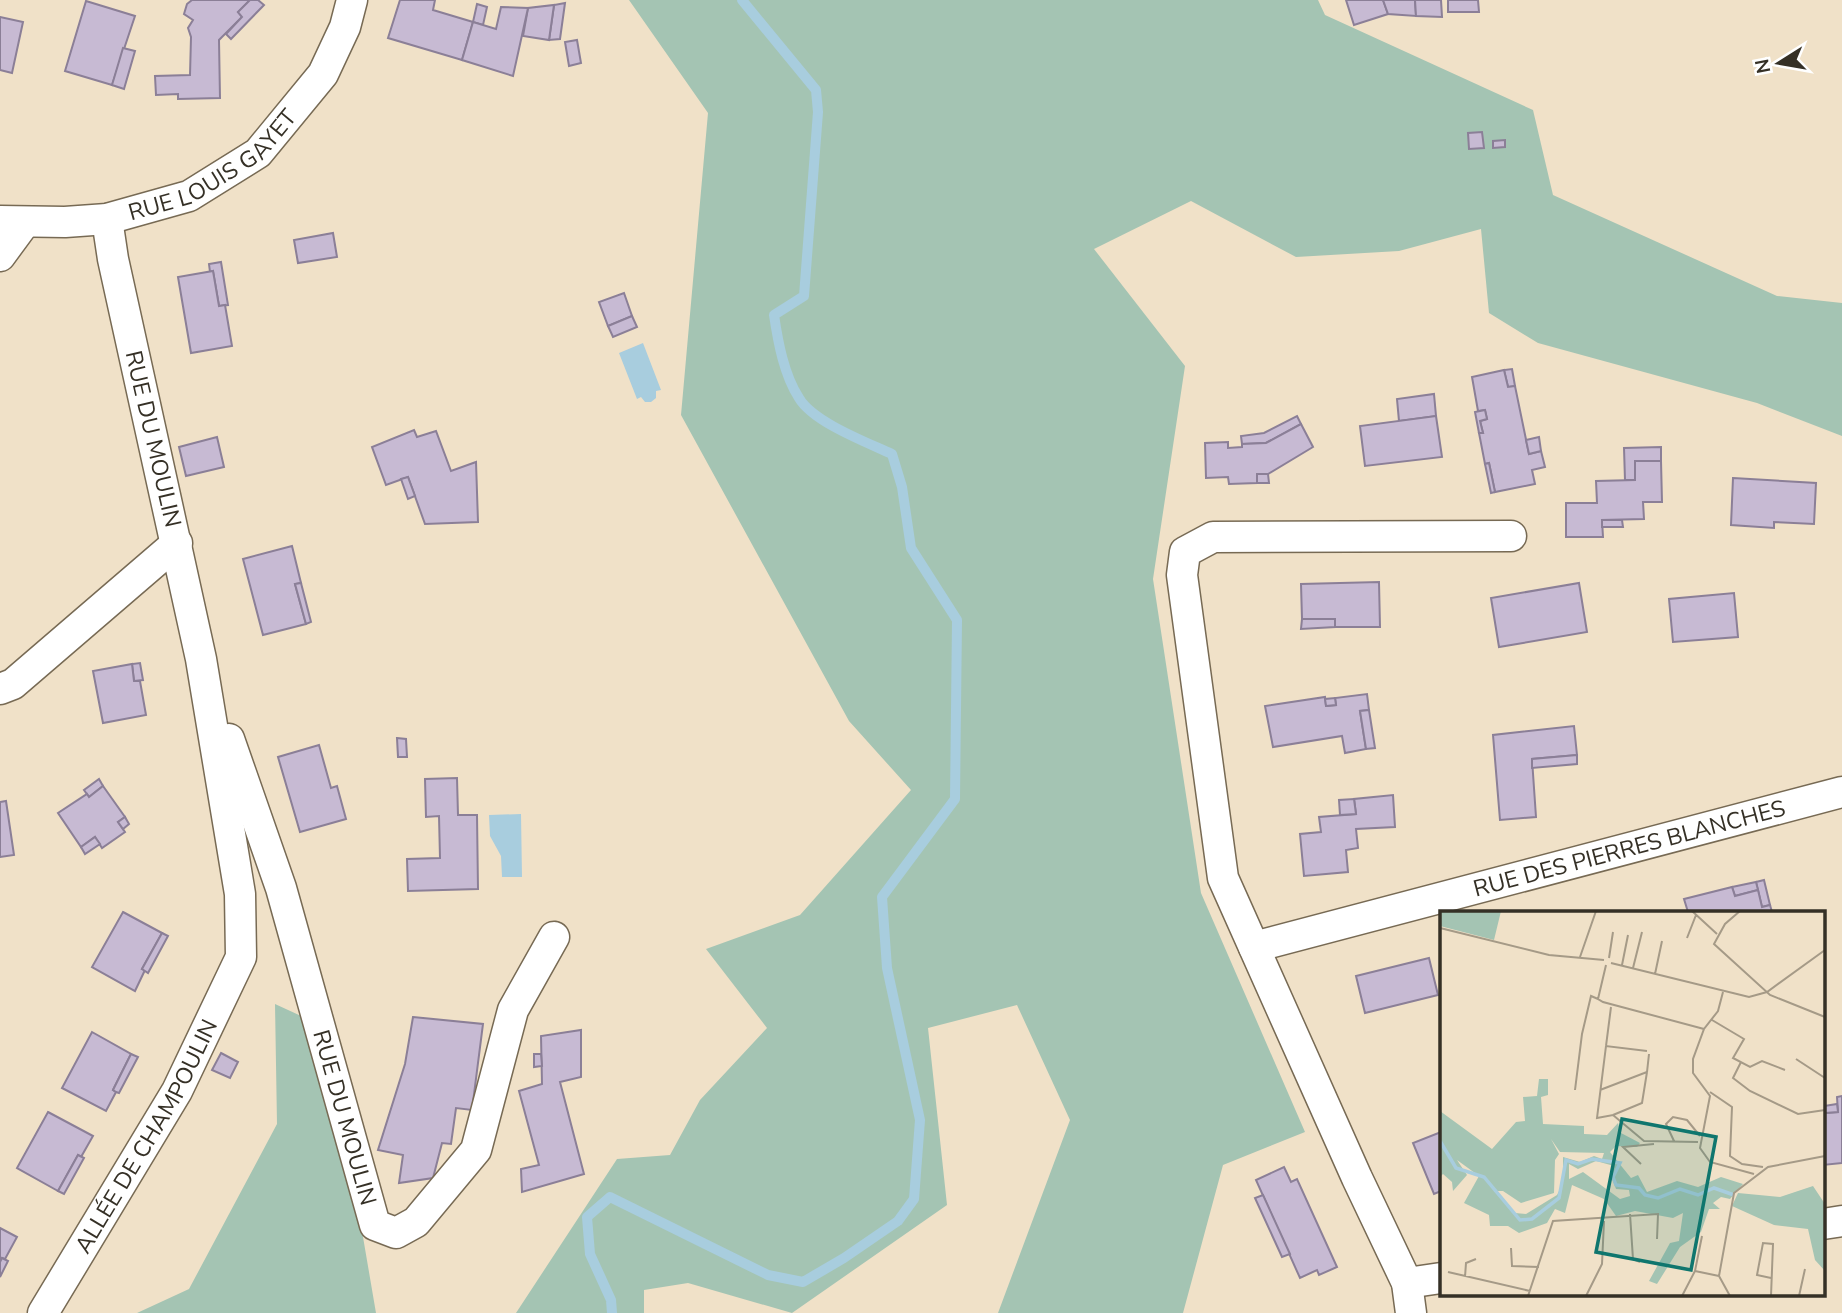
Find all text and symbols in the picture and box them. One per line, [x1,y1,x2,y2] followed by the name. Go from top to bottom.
[1744,28,1814,98] north arrow
[1749,57,1777,76] text: N
[125,102,304,228] street label: RUE LOUIS GAYET
[118,348,188,530] street label: RUE DU MOULIN
[1470,792,1789,904] street label: RUE DES PIERRES BLANCHES
[1440,911,1825,1296] inset map
[67,1014,225,1259] street label: ALLÉE DE CHAMPOULIN
[306,1026,384,1209] street label: RUE DU MOULIN

